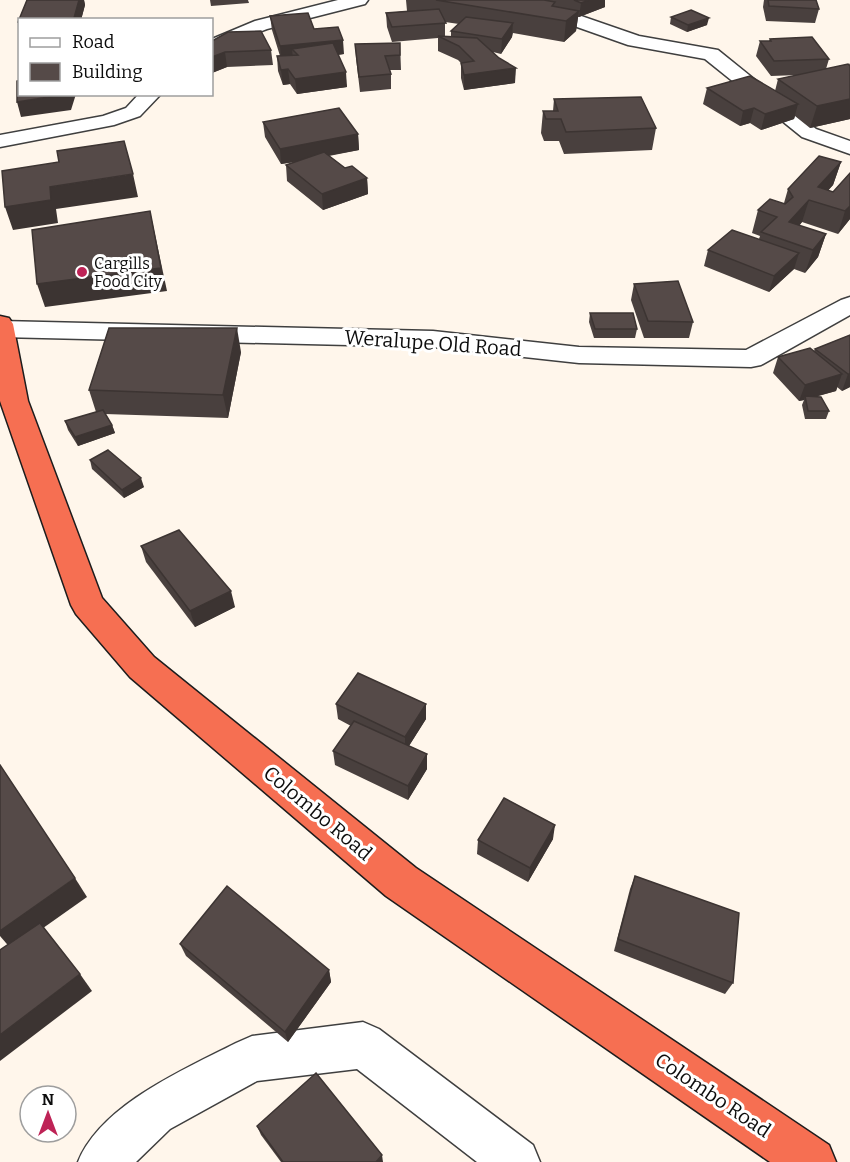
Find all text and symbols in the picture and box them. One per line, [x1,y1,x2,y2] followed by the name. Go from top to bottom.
[18,18,213,96] legend
[72,31,115,53] text: Road
[72,61,143,83] text: Building
[94,254,163,291] place label: Cargills Food City
[75,265,89,279] marker: Cargills Food City
[344,325,523,361] street label: Weralupe Old Road
[259,761,377,865] street label: Colombo Road
[651,1047,775,1143] street label: Colombo Road
[18,1084,78,1144] north arrow
[42,1090,54,1109] text: N

